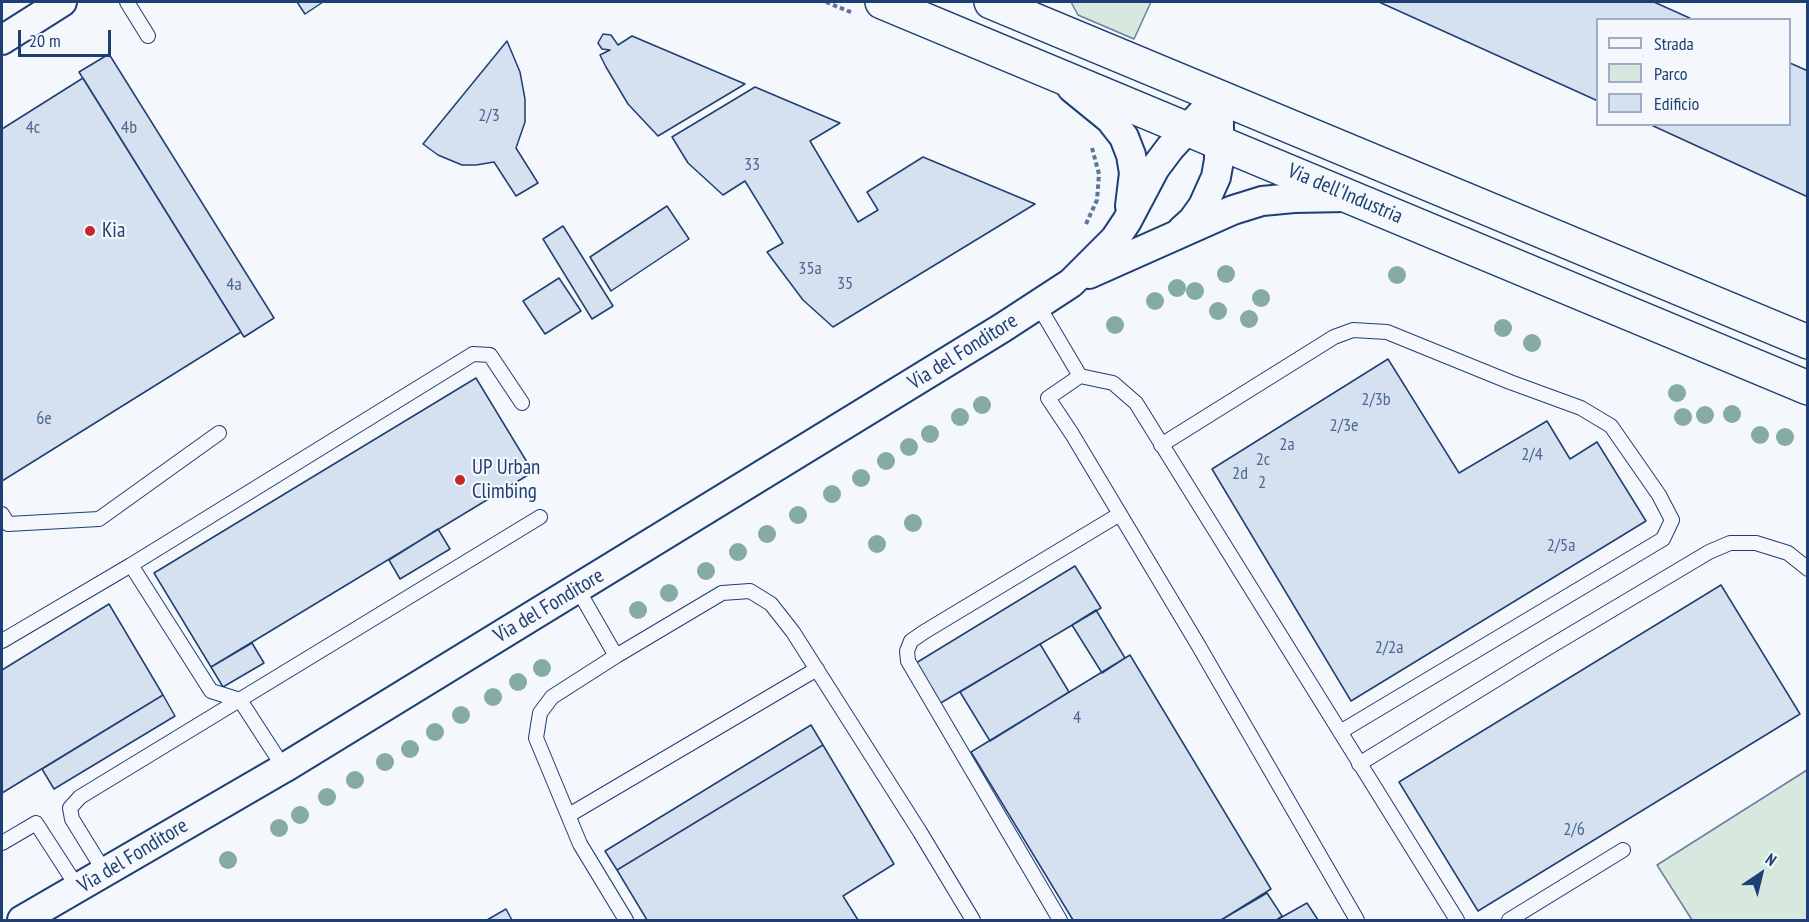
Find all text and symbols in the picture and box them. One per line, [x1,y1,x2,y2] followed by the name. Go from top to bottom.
[21,18,114,56] scale bar
[1596,18,1791,126] legend
[29,29,61,52] text: 20 m
[1654,32,1694,55] text: Strada
[1654,62,1688,85] text: Parco
[1654,92,1699,115] text: Edificio
[478,105,500,127] house number: 2/3
[26,117,40,139] house number: 4c
[121,117,137,139] house number: 4b
[744,154,760,176] house number: 33
[1284,158,1406,230] street label: Via dell'Industria
[102,218,125,244] place label: Kia
[83,224,97,238] marker: Kia
[798,258,822,280] house number: 35a
[837,273,853,295] house number: 35
[226,274,242,296] house number: 4a
[904,308,1022,396] street label: Via del Fonditore
[1361,389,1391,411] house number: 2/3b
[36,408,52,430] house number: 6e
[1330,415,1358,437] house number: 2/3e
[1279,434,1295,456] house number: 2a
[1521,444,1543,466] house number: 2/4
[1256,449,1270,471] house number: 2c
[472,455,540,505] place label: UP Urban Climbing
[1232,463,1248,485] house number: 2d
[1258,472,1266,494] house number: 2
[453,473,467,487] marker: UP Urban Climbing
[1547,535,1575,557] house number: 2/5a
[489,563,609,649] street label: Via del Fonditore
[1375,637,1403,659] house number: 2/2a
[1073,707,1081,729] house number: 4
[73,813,193,899] street label: Via del Fonditore
[1563,819,1585,841] house number: 2/6
[1731,844,1791,904] north arrow
[1762,849,1781,870] text: N

